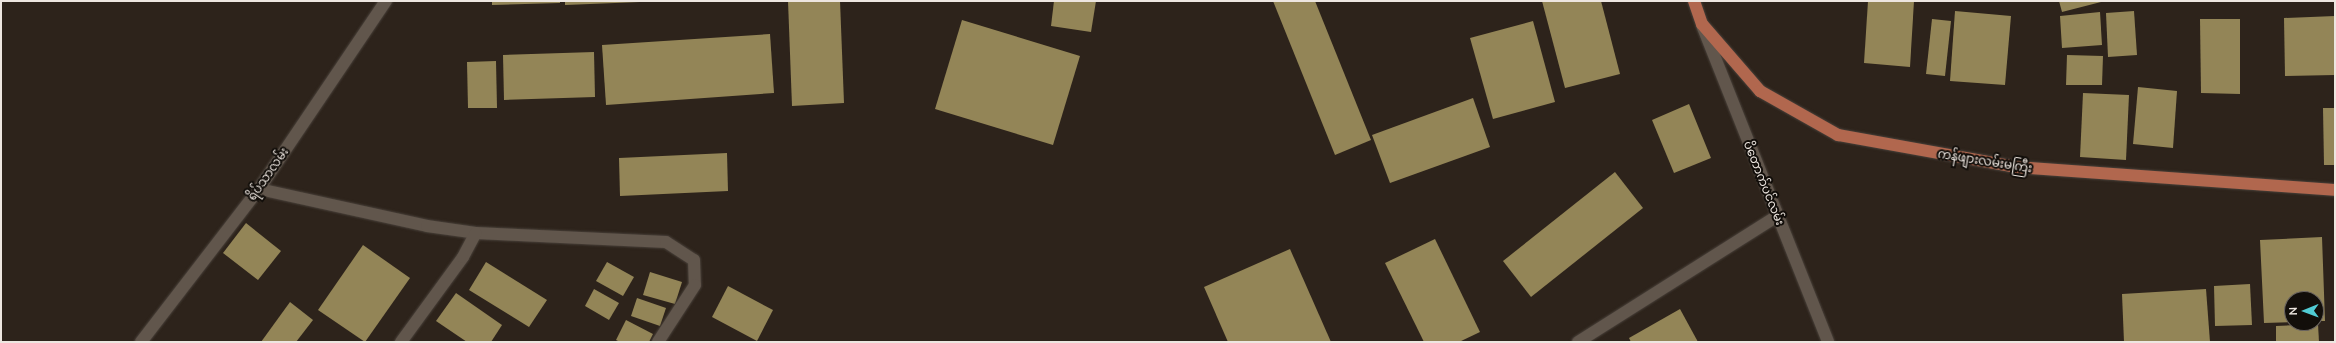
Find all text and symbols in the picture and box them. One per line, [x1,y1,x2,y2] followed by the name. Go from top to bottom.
[1741,139,1787,227] street label: ပိတောက်ပင်လမ်း
[245,145,291,203] street label: ရိပ်သာလမ်း
[1937,146,2033,176] street label: ကန်ဖျားလမ်းမကြီး
[2284,291,2324,331] north arrow
[2286,307,2300,315] text: N

